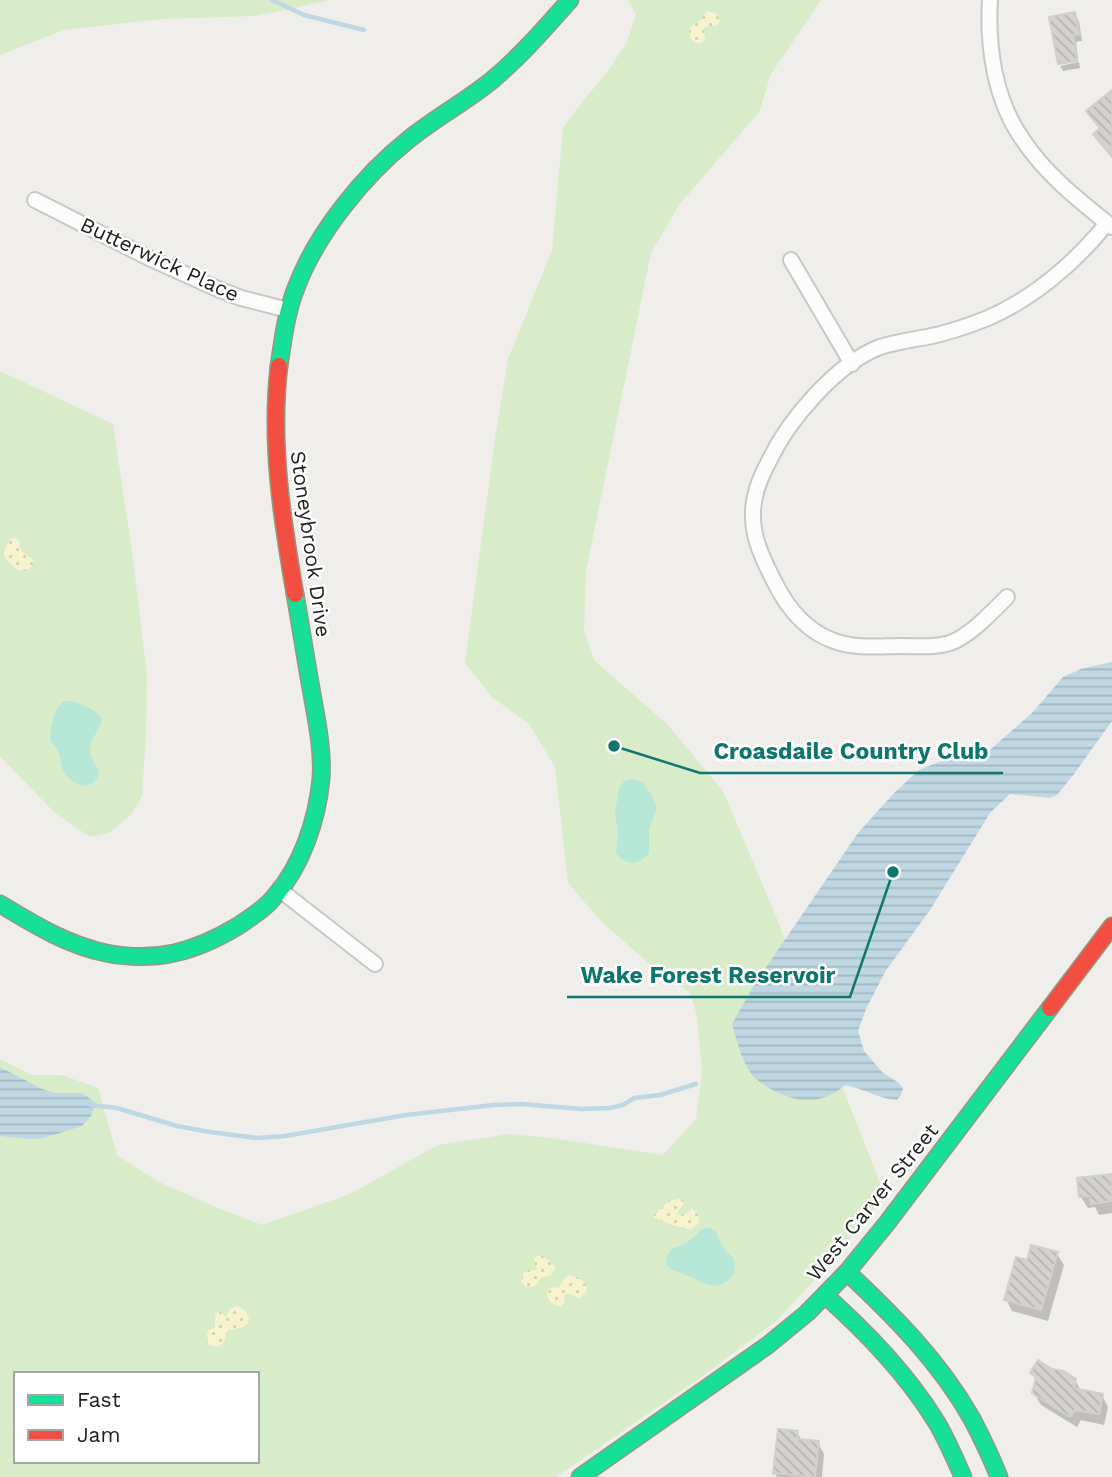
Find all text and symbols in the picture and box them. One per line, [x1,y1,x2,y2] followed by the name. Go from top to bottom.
[77,211,243,307] street label: Butterwick Place
[286,449,336,639] street label: Stoneybrook Drive
[700,729,1003,773] callout: Croasdaile Country Club
[713,738,989,765] text: Croasdaile Country Club
[567,953,850,997] callout: Wake Forest Reservoir
[580,962,836,989] text: Wake Forest Reservoir
[801,1118,943,1286] street label: West Carver Street
[14,1372,259,1463] legend
[77,1387,121,1412] text: Fast
[77,1422,120,1447] text: Jam

